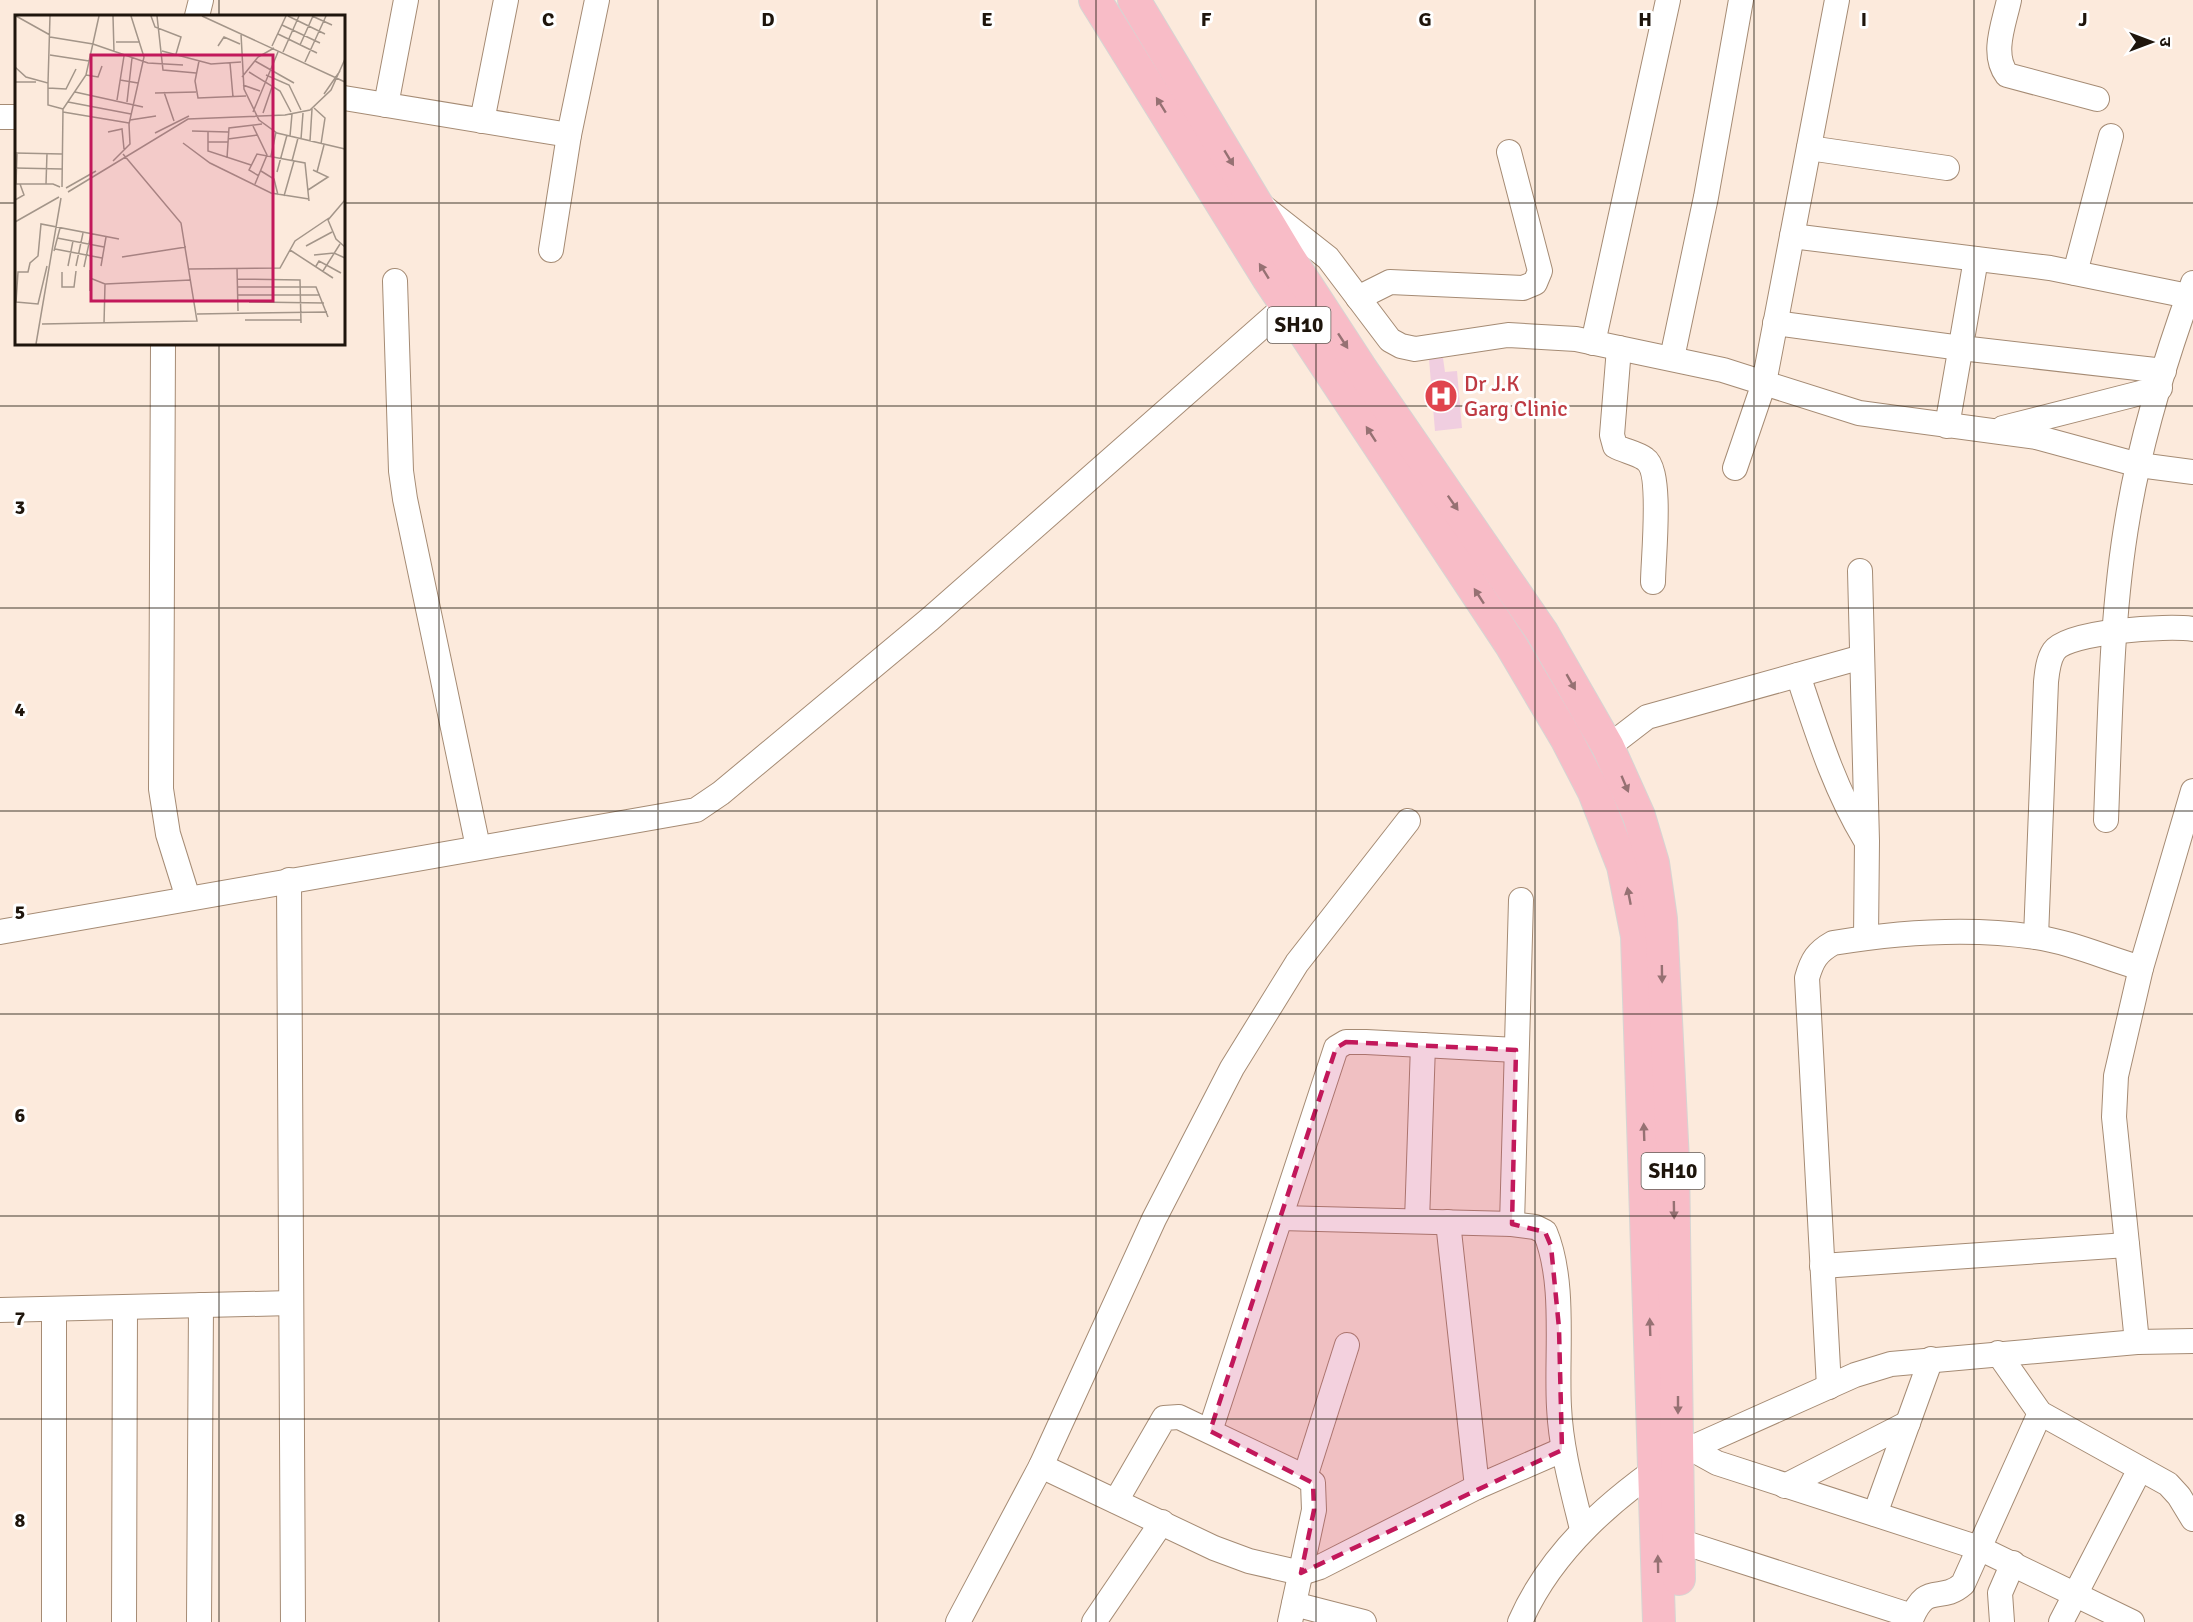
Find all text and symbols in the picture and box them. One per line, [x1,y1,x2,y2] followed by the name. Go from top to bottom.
[542,7,554,32] text: C
[761,7,775,32] text: D
[981,7,993,32] text: E
[1201,7,1212,32] text: F
[1418,7,1432,32] text: G
[1638,7,1652,32] text: H
[1861,7,1867,32] text: I
[2078,7,2088,32] text: J
[2121,12,2181,72] north arrow
[15,15,345,345] inset map
[2155,37,2175,47] text: उ
[1155,97,1166,113] one-way arrow
[1224,150,1234,167] one-way arrow
[1259,263,1270,279] one-way arrow
[1268,307,1330,343] road number: SH10
[1338,333,1349,350] one-way arrow
[1464,370,1568,422] place label: Dr J.K Garg Clinic
[1423,378,1459,414] hospital icon: Dr J.K Garg Clinic
[1365,426,1377,442] one-way arrow
[1447,494,1459,510] one-way arrow
[15,495,25,520] text: 3
[1473,589,1485,605] one-way arrow
[1565,674,1576,690] one-way arrow
[15,697,26,722] text: 4
[1621,775,1630,793] one-way arrow
[1624,886,1633,905] one-way arrow
[15,900,25,925] text: 5
[1658,964,1667,983] one-way arrow
[15,1103,26,1128] text: 6
[1639,1122,1648,1141] one-way arrow
[1642,1153,1704,1189] road number: SH10
[1669,1201,1679,1220] one-way arrow
[15,1306,26,1331] text: 7
[1646,1317,1655,1336] one-way arrow
[1673,1396,1683,1415] one-way arrow
[15,1508,26,1533] text: 8
[1653,1554,1662,1573] one-way arrow

